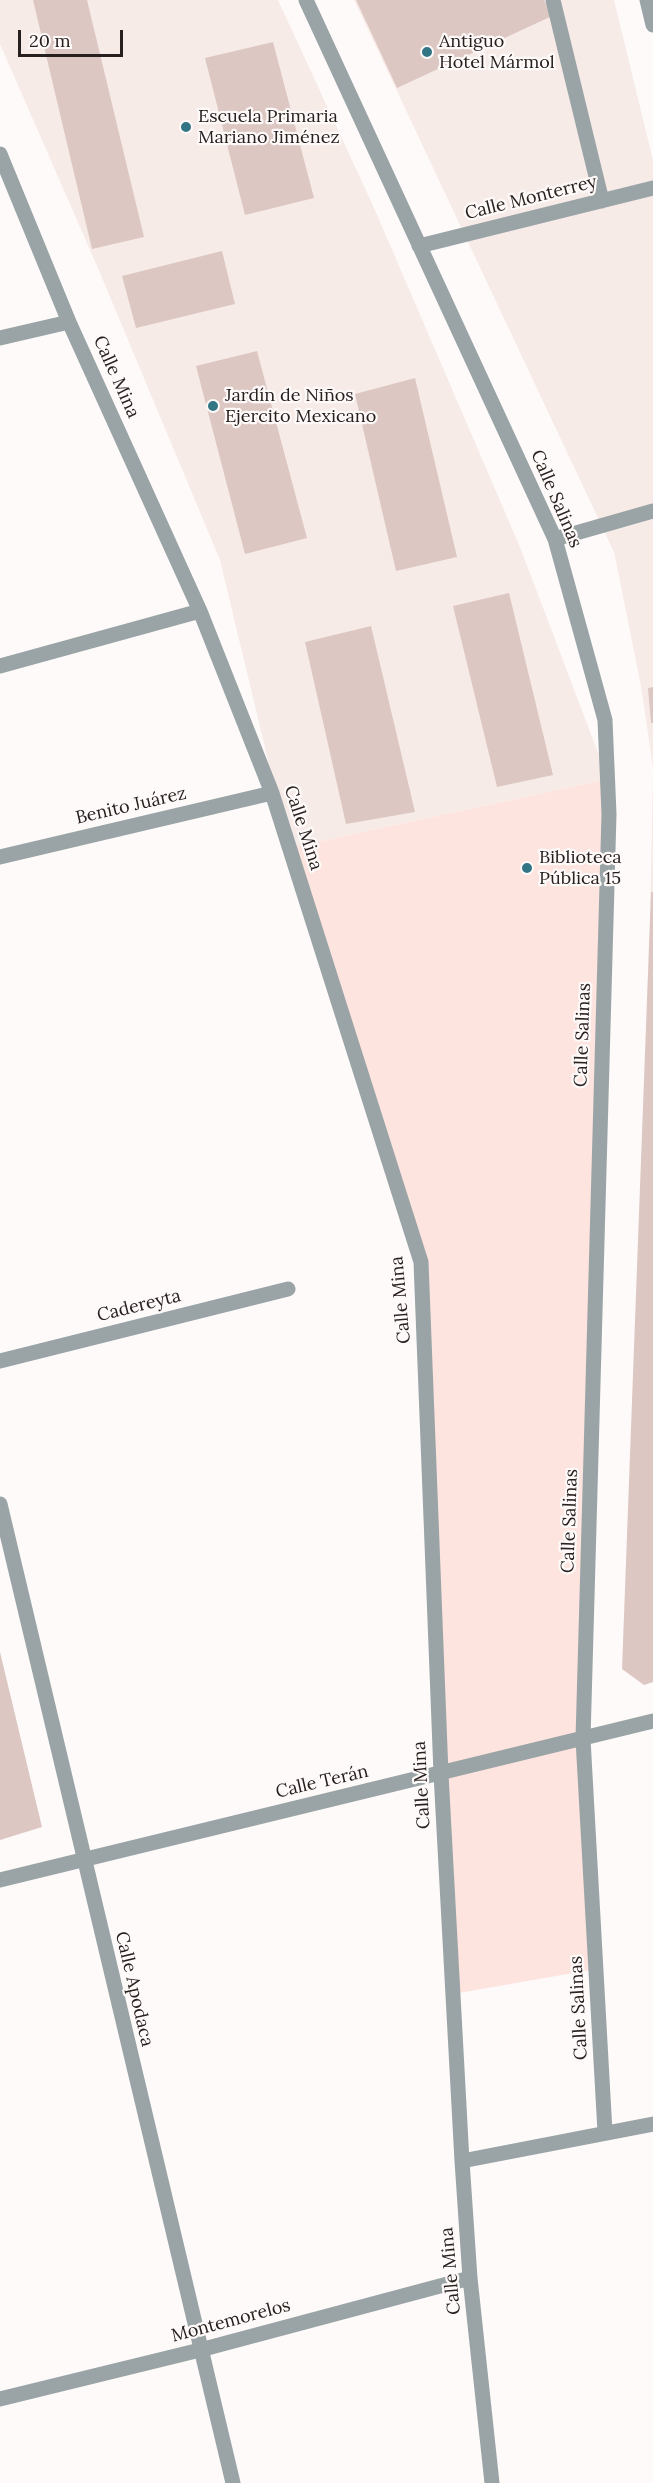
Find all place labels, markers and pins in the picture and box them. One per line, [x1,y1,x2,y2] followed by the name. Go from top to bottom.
[439,31,555,74] place label: Antiguo Hotel Mármol
[420,45,434,59] marker: Antiguo Hotel Mármol
[198,106,340,148] place label: Escuela Primaria Mariano Jiménez
[179,120,193,134] marker: Escuela Primaria Mariano Jiménez
[225,385,376,428] place label: Jardín de Niños Ejercito Mexicano
[206,399,220,413] marker: Jardín de Niños Ejercito Mexicano
[539,847,622,890] place label: Biblioteca Pública 15
[520,861,534,875] marker: Biblioteca Pública 15

